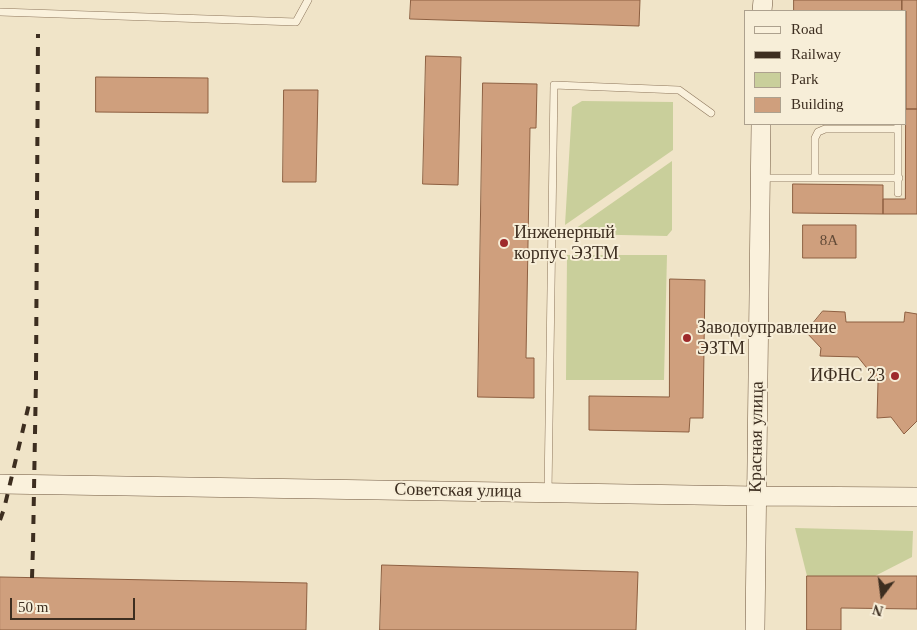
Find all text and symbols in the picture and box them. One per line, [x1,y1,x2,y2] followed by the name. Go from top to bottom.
[744,10,907,125] legend
[791,21,823,37] text: Road
[791,46,841,62] text: Railway
[791,71,819,87] text: Park
[791,96,844,112] text: Building
[514,222,619,264] place label: Инженерный корпус ЭЗТМ
[820,232,838,250] house number: 8А
[498,237,510,249] marker: Инженерный корпус ЭЗТМ
[697,317,836,359] place label: Заводоуправление ЭЗТМ
[681,332,693,344] marker: Заводоуправление ЭЗТМ
[810,365,885,387] place label: ИФНС 23
[889,370,901,382] marker: ИФНС 23
[745,381,769,493] street label: Красная улица
[394,479,522,503] street label: Советская улица
[857,570,907,620] north arrow
[12,588,138,620] scale bar
[18,599,48,615] text: 50 m
[871,601,885,619] text: N

